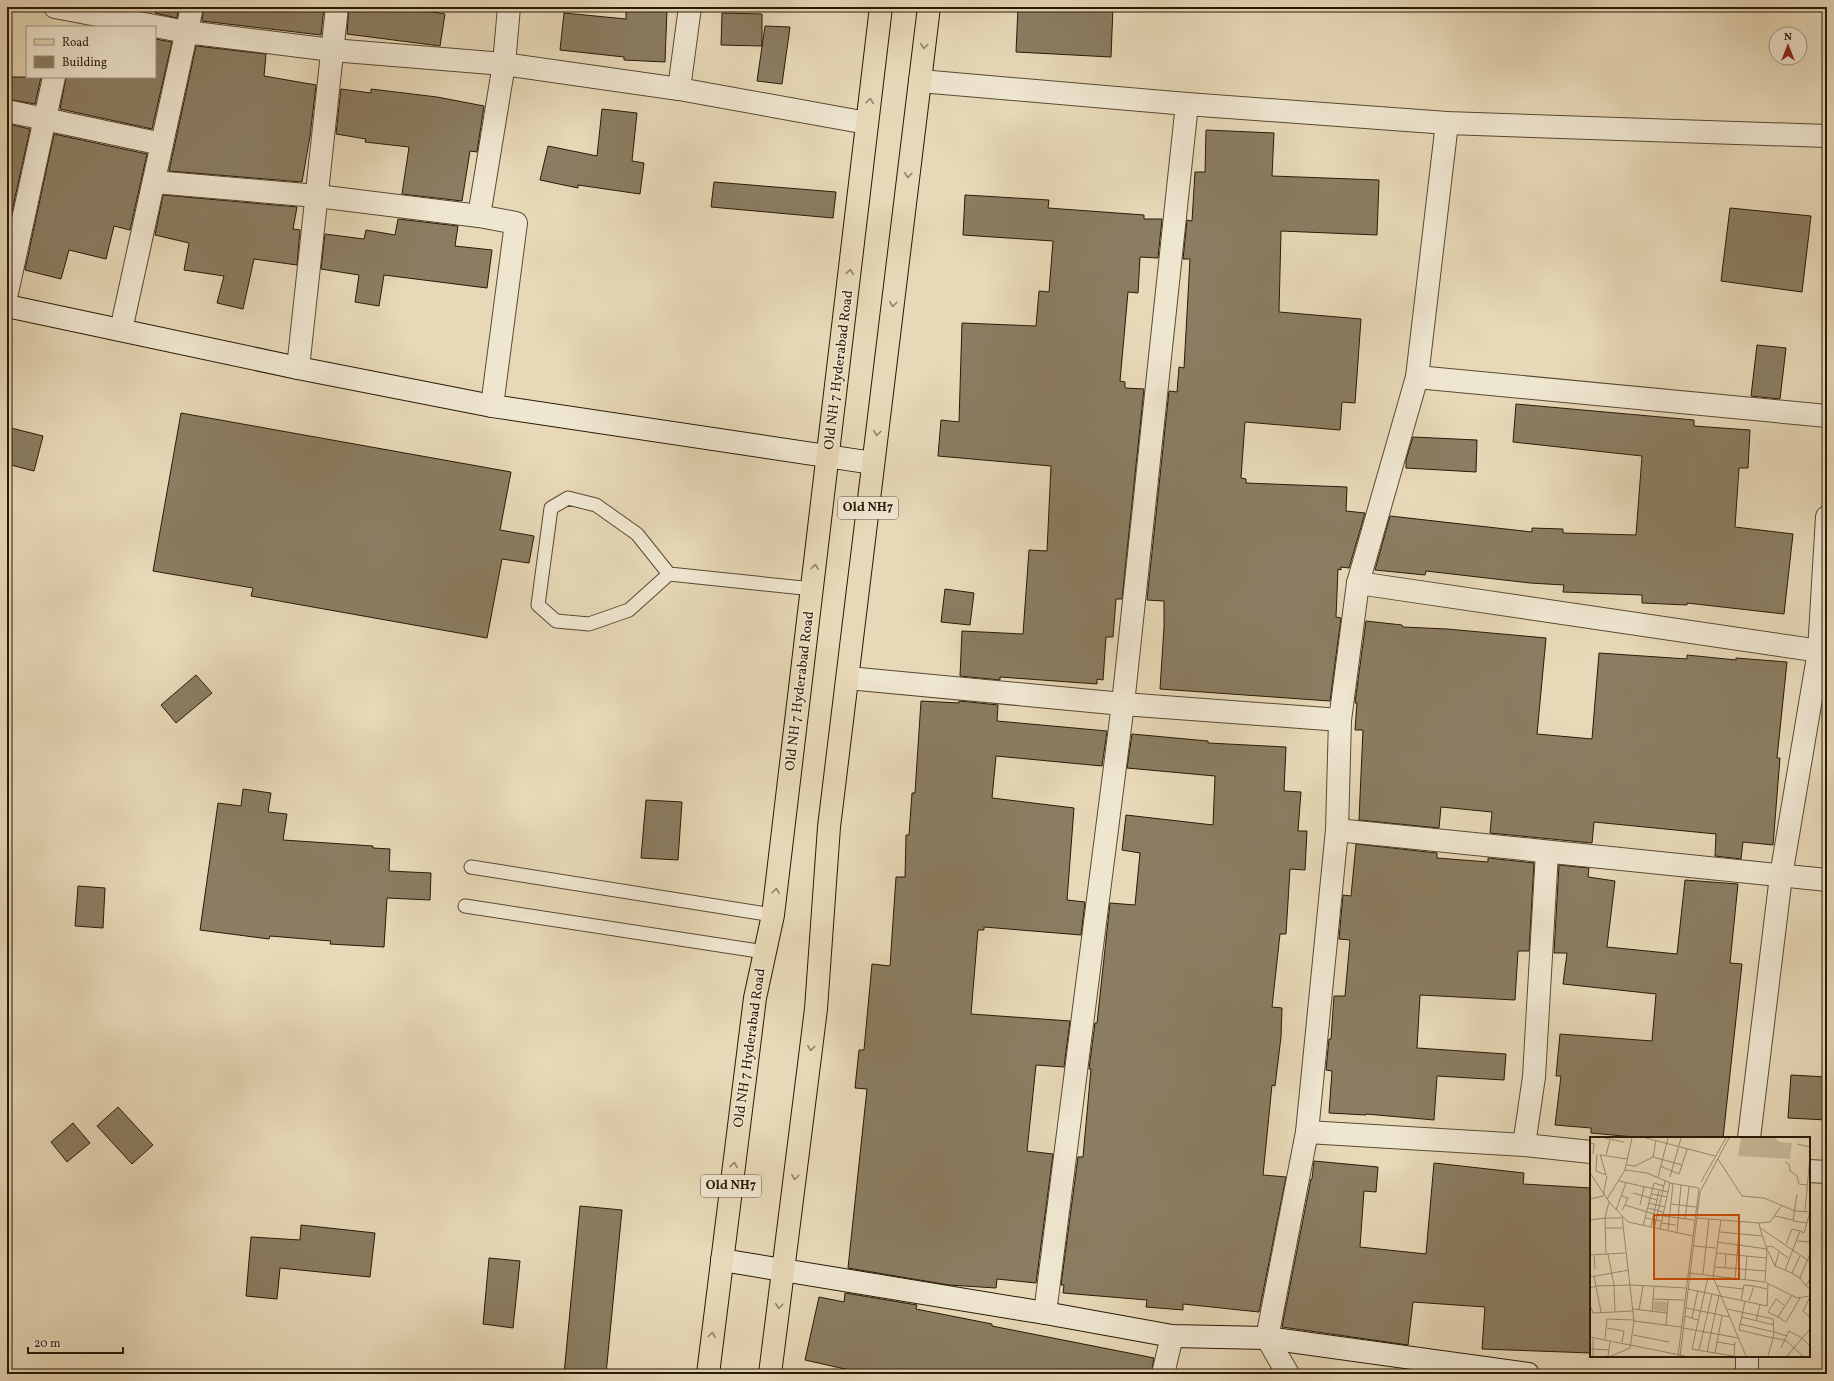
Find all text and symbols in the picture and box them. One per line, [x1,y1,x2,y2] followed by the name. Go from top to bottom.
[26,26,156,78] legend
[1768,26,1808,66] north arrow
[1784,30,1792,45] text: N
[62,35,89,51] text: Road
[920,43,929,49] one-way arrow
[62,55,107,71] text: Building
[865,98,874,104] one-way arrow
[904,172,913,178] one-way arrow
[845,268,854,275] one-way arrow
[820,289,858,451] street label: Old NH 7 Hyderabad Road
[889,301,898,307] one-way arrow
[873,430,882,436] one-way arrow
[838,497,898,519] road number: Old NH7
[810,564,819,571] one-way arrow
[781,610,819,772] street label: Old NH 7 Hyderabad Road
[771,888,780,894] one-way arrow
[729,967,771,1129] street label: Old NH 7 Hyderabad Road
[807,1045,816,1051] one-way arrow
[1590,1137,1810,1357] inset map
[729,1162,738,1168] one-way arrow
[791,1174,800,1180] one-way arrow
[701,1175,761,1197] road number: Old NH7
[775,1303,784,1309] one-way arrow
[28,1329,123,1355] scale bar
[708,1332,717,1338] one-way arrow
[34,1336,61,1352] text: 20 m

